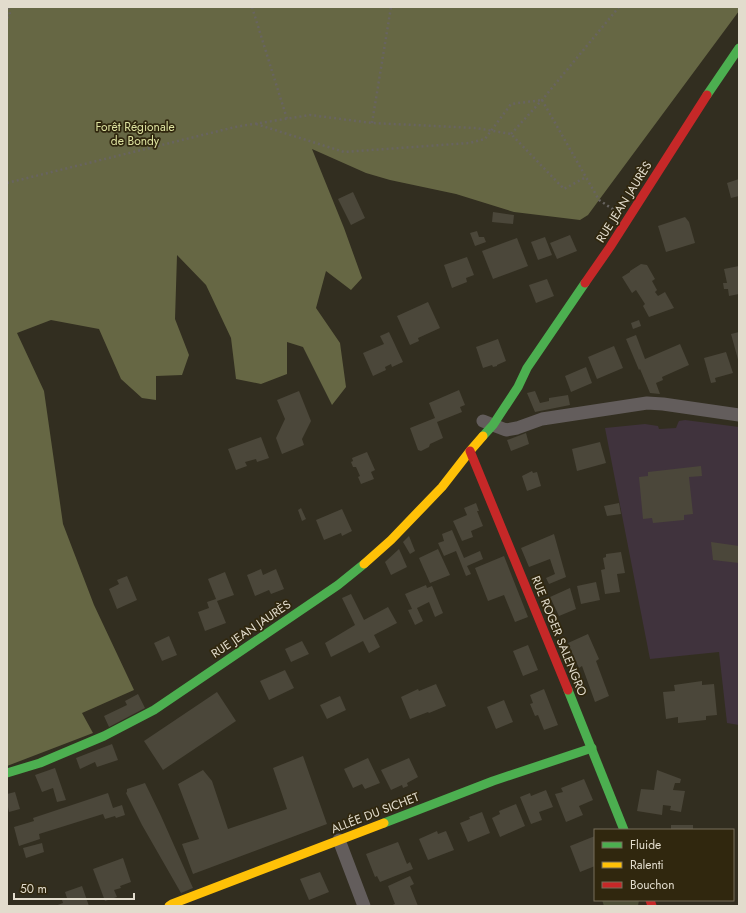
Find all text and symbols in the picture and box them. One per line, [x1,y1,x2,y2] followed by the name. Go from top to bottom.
[95,118,175,150] park label: Forêt Régionale de Bondy
[592,157,656,246] street label: RUE JEAN JAURÈS
[527,573,591,699] street label: RUE ROGER SALENGRO
[207,595,295,662] street label: RUE JEAN JAURÈS
[328,788,422,838] street label: ALLÉE DU SICHET
[594,829,734,901] legend
[630,836,661,854] text: Fluide
[630,856,664,874] text: Ralenti
[14,875,134,901] scale bar
[630,876,674,894] text: Bouchon
[20,880,47,898] text: 50 m

